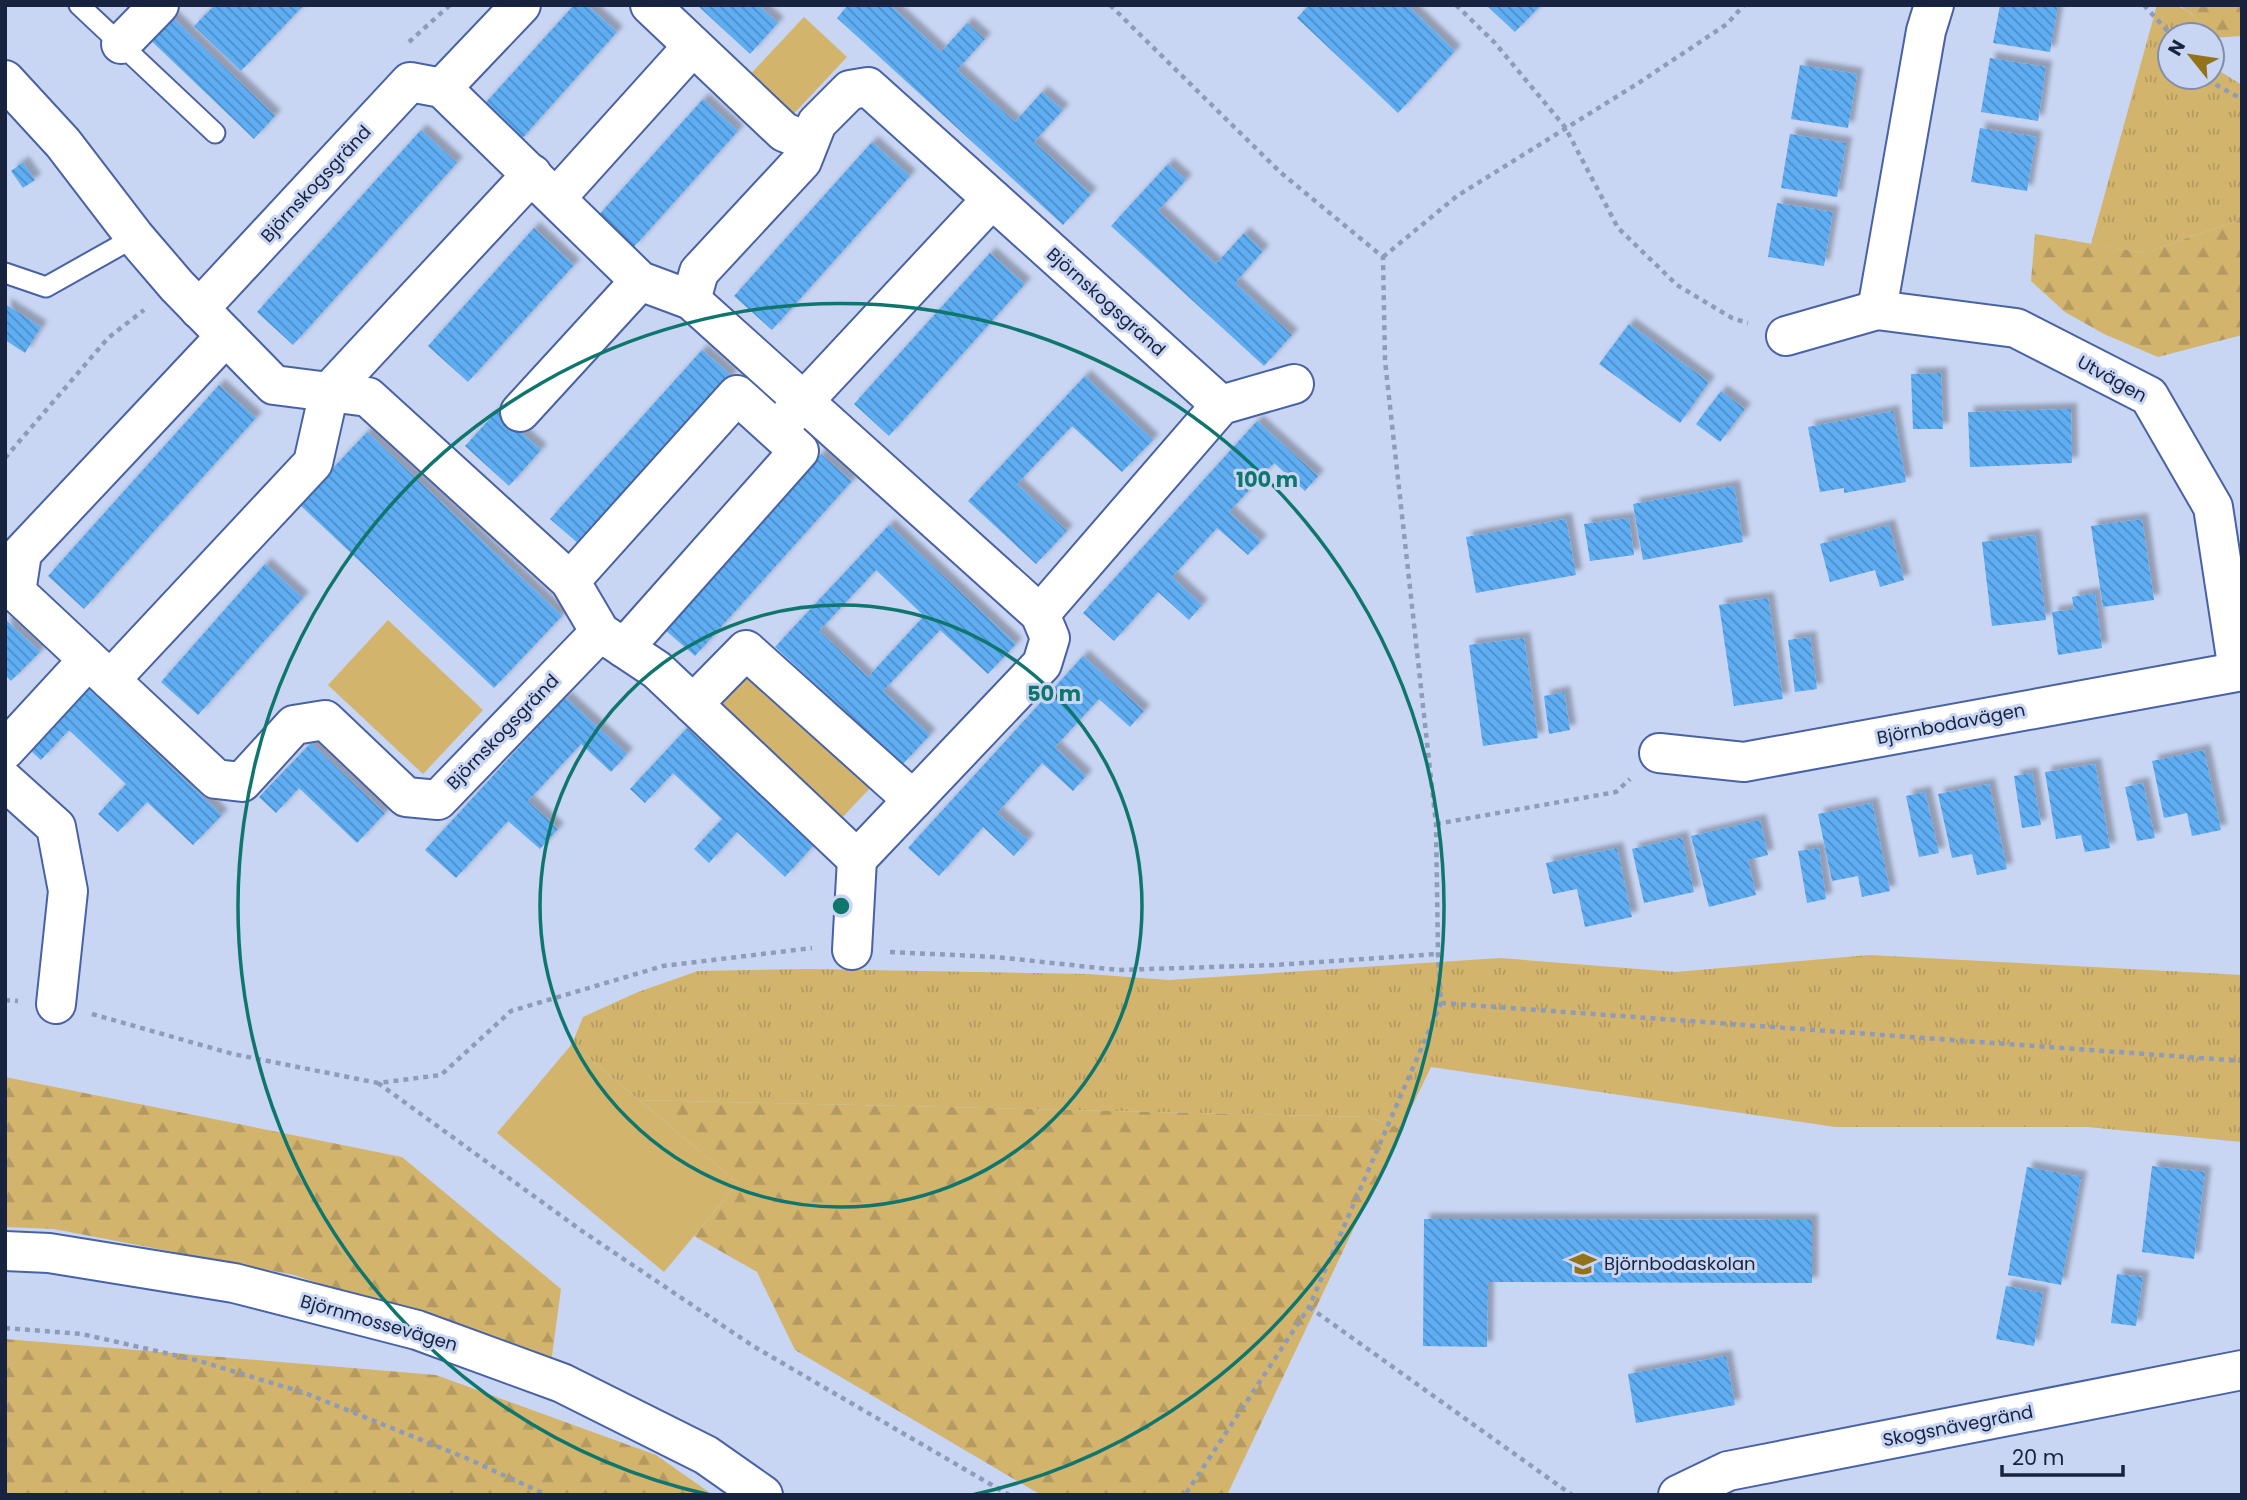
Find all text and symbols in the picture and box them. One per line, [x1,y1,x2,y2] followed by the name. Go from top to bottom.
[2156,21,2226,91] north arrow
[2161,35,2192,61] text: N
[255,120,377,248] street label: Björnskogsgränd
[1042,242,1171,362] street label: Björnskogsgränd
[2073,349,2151,408] street label: Utvägen
[1236,465,1298,494] text: 100 m
[441,668,564,795] street label: Björnskogsgränd
[1027,679,1081,708] text: 50 m
[1875,697,2027,750] street label: Björnbodavägen
[829,894,853,918] centre of rings
[1568,1249,1598,1279] school or university icon: Björnbodaskolan
[1604,1251,1756,1276] place label: Björnbodaskolan
[298,1288,461,1357] street label: Björnmossevägen
[1881,1399,2035,1452] street label: Skogsnävegränd
[2002,1434,2123,1478] scale bar
[2012,1443,2065,1472] text: 20 m

